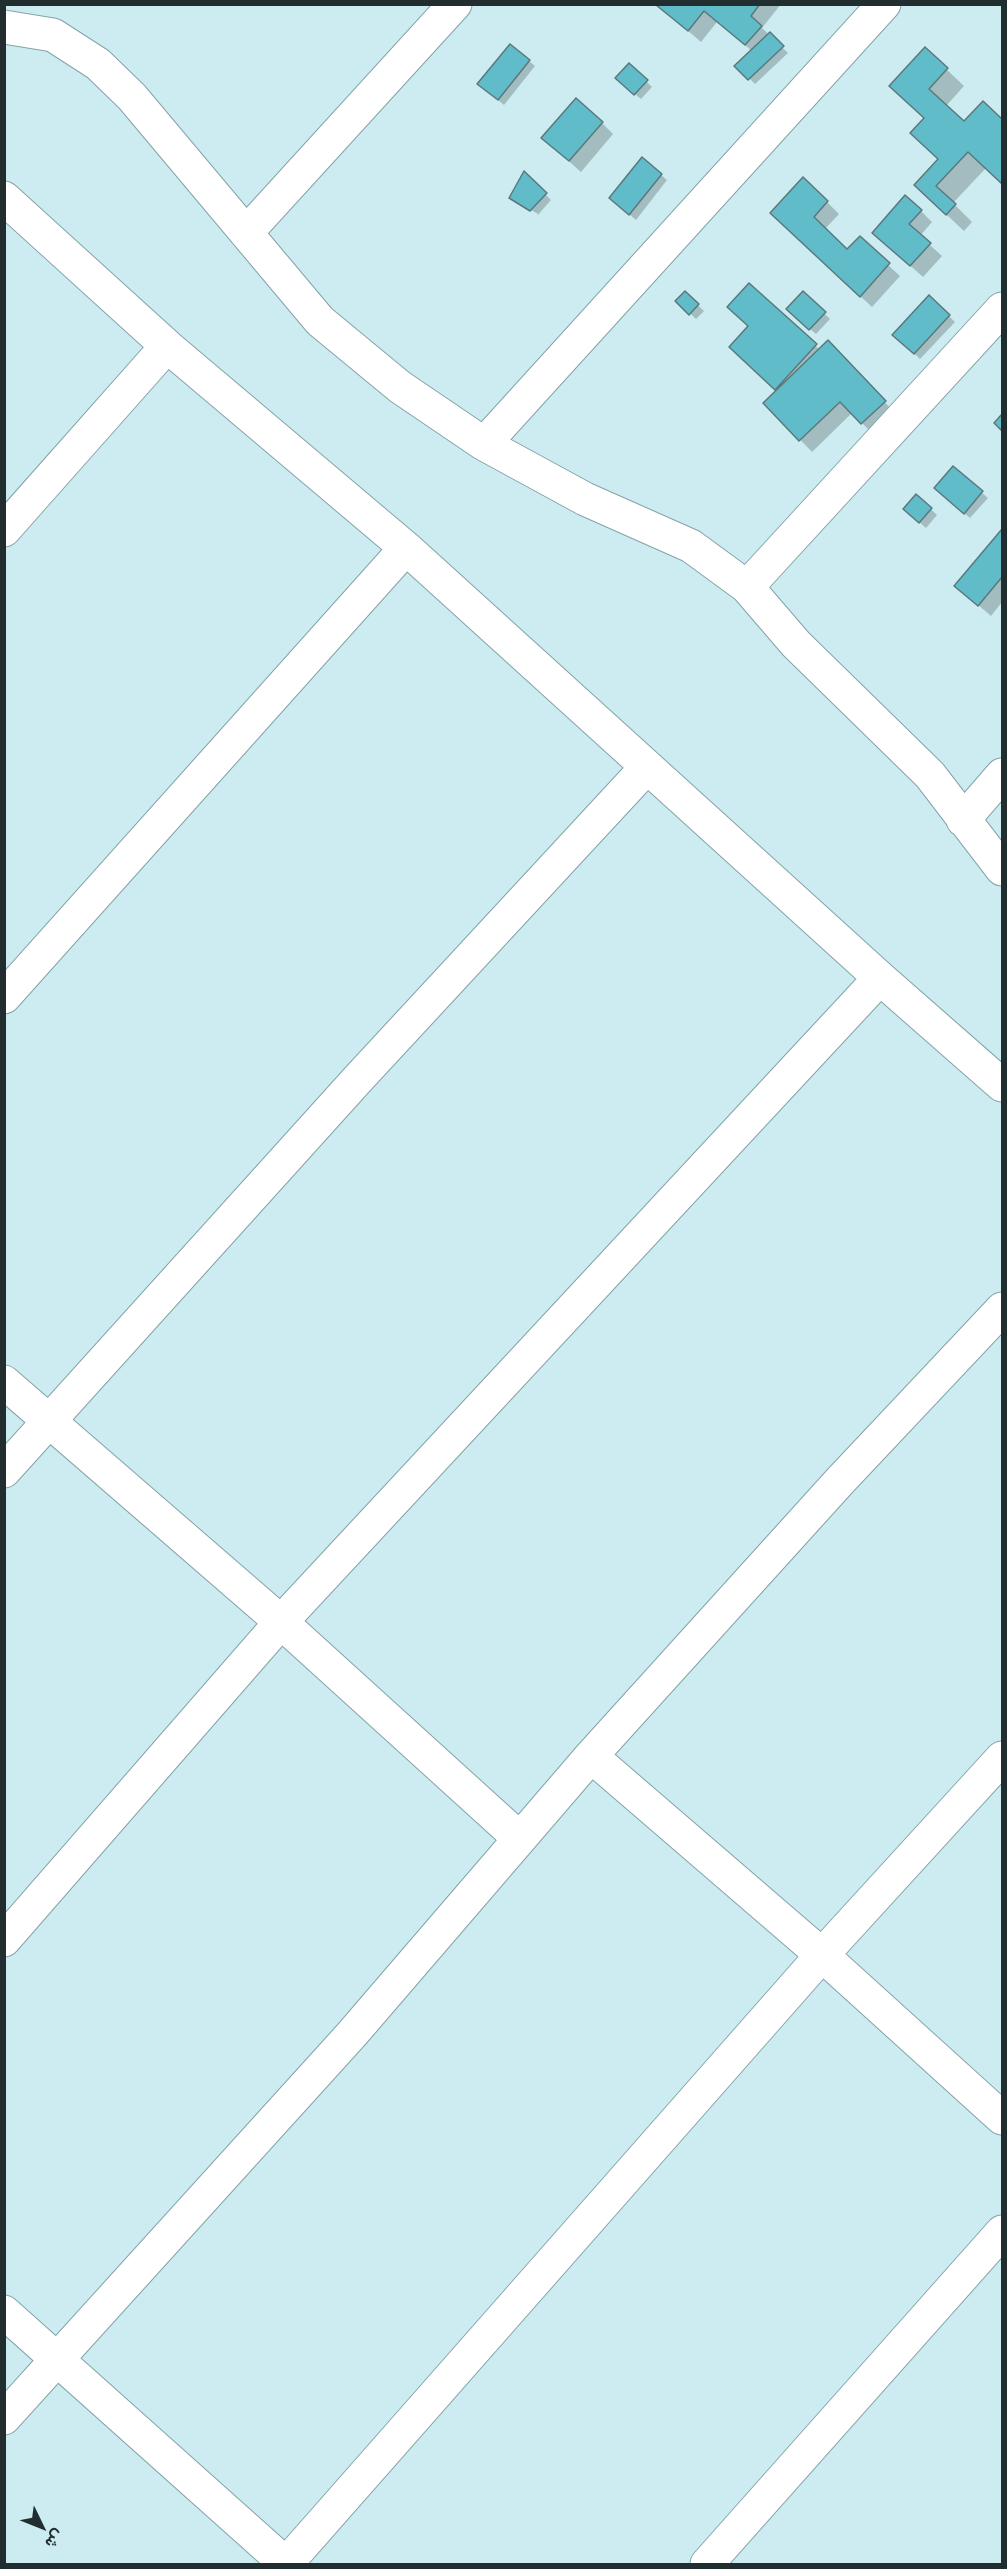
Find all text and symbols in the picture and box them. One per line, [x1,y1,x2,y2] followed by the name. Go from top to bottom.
[12,2497,72,2557] north arrow
[40,2524,71,2554] text: ش

